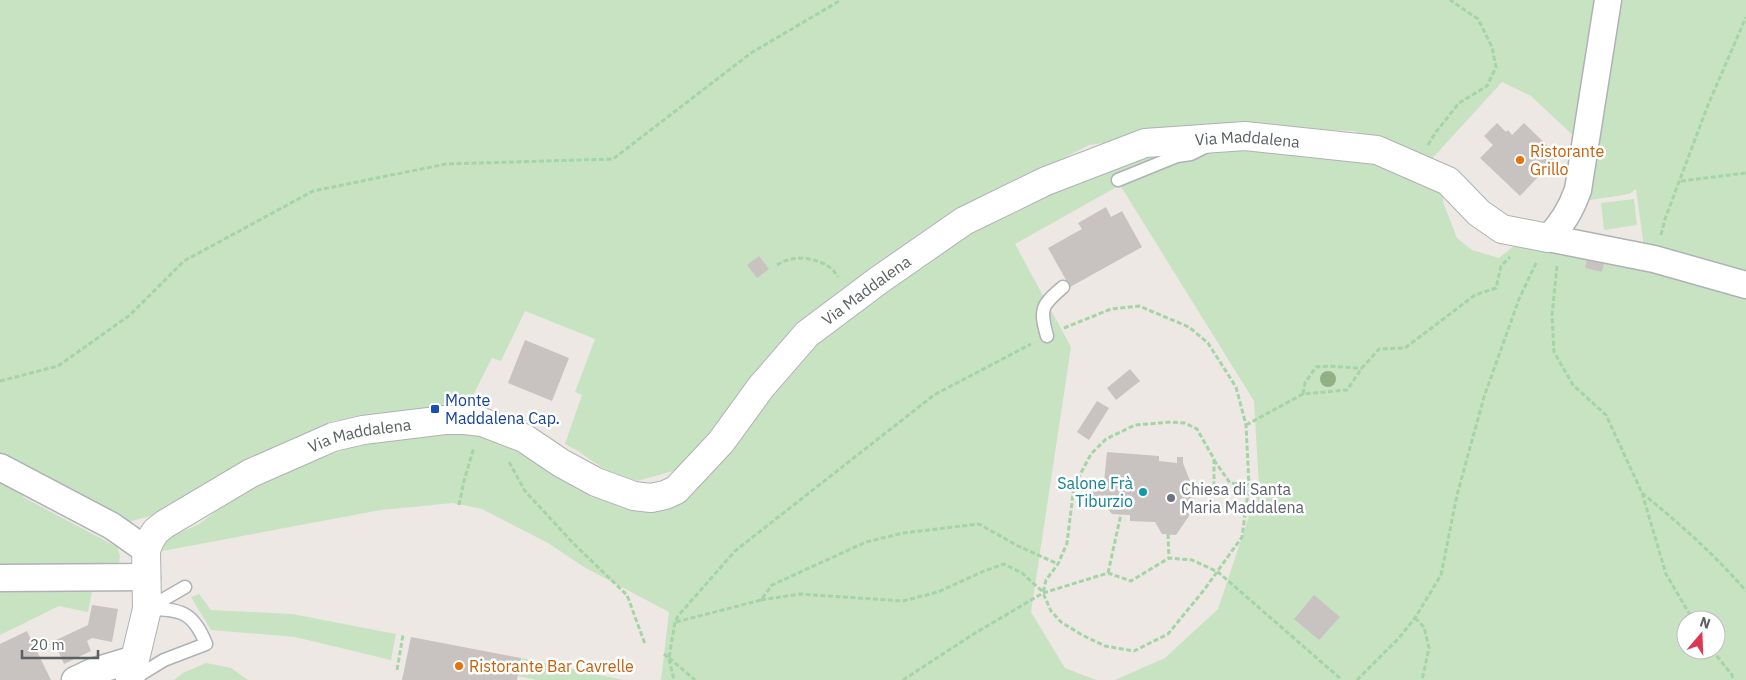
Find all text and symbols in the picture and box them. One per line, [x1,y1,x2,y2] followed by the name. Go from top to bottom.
[1194,126,1301,152] street label: Via Maddalena
[1530,141,1604,179] place label: Ristorante Grillo
[1514,154,1526,166] marker: Ristorante Grillo
[818,251,915,330] street label: Via Maddalena
[445,390,560,428] place label: Monte Maddalena Cap.
[429,403,441,415] marker: Monte Maddalena Cap.
[305,414,413,457] street label: Via Maddalena
[1057,473,1133,511] place label: Salone Frà Tiburzio
[1181,479,1305,517] place label: Chiesa di Santa Maria Maddalena
[1137,486,1149,498] marker: Salone Frà Tiburzio
[1165,492,1177,504] marker: Chiesa di Santa Maria Maddalena
[1676,610,1726,660] north arrow
[1698,613,1713,633] text: N
[22,628,99,660] scale bar
[30,635,65,654] text: 20 m
[469,656,634,676] place label: Ristorante Bar Cavrelle
[453,660,465,672] marker: Ristorante Bar Cavrelle

